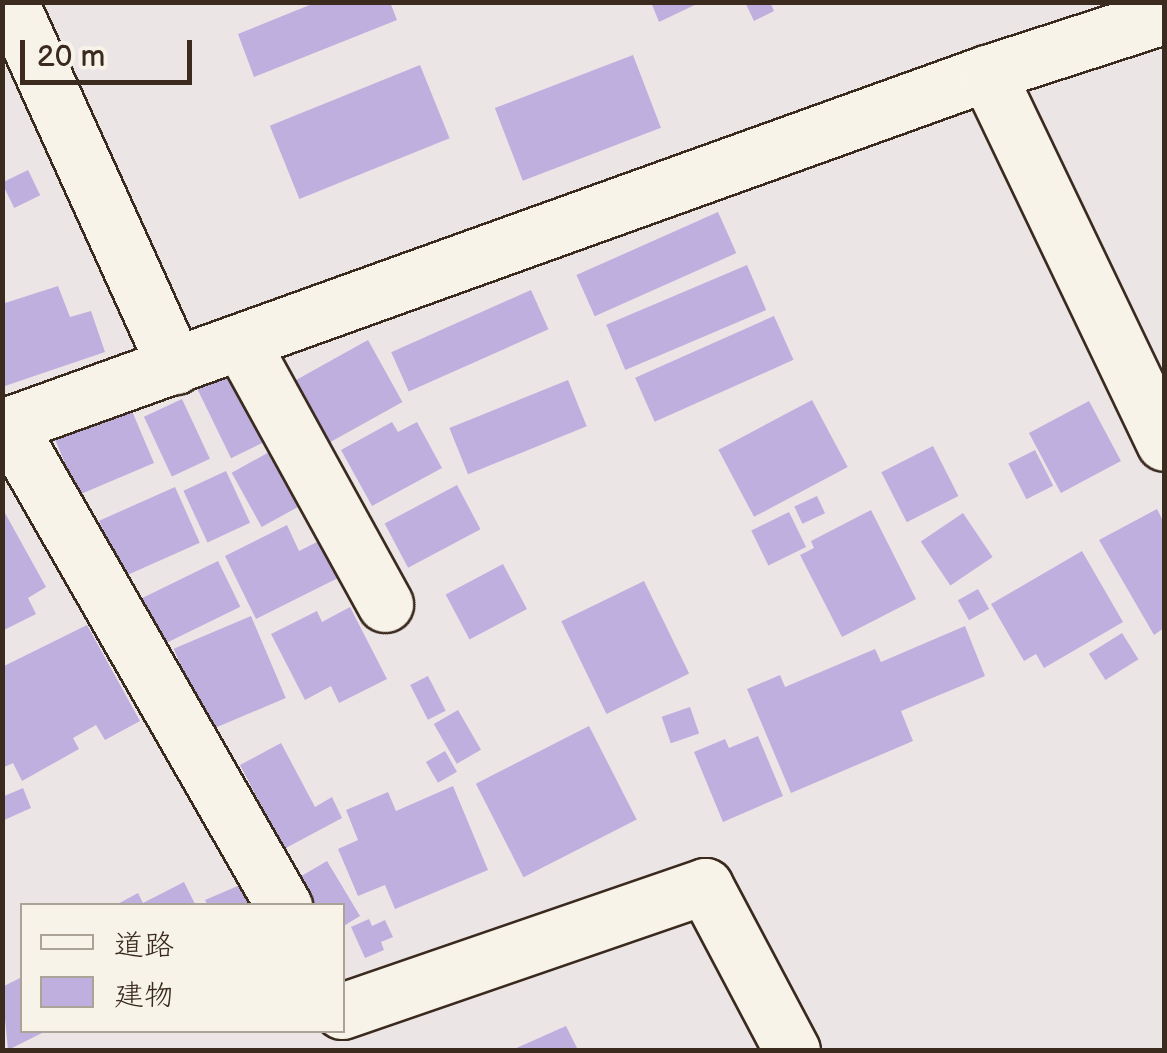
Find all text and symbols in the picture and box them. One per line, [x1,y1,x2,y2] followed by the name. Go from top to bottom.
[25,20,198,82] scale bar
[37,39,105,75] text: 20 m
[20,903,345,1033] legend
[114,928,174,964] text: 道路
[114,978,174,1014] text: 建物

